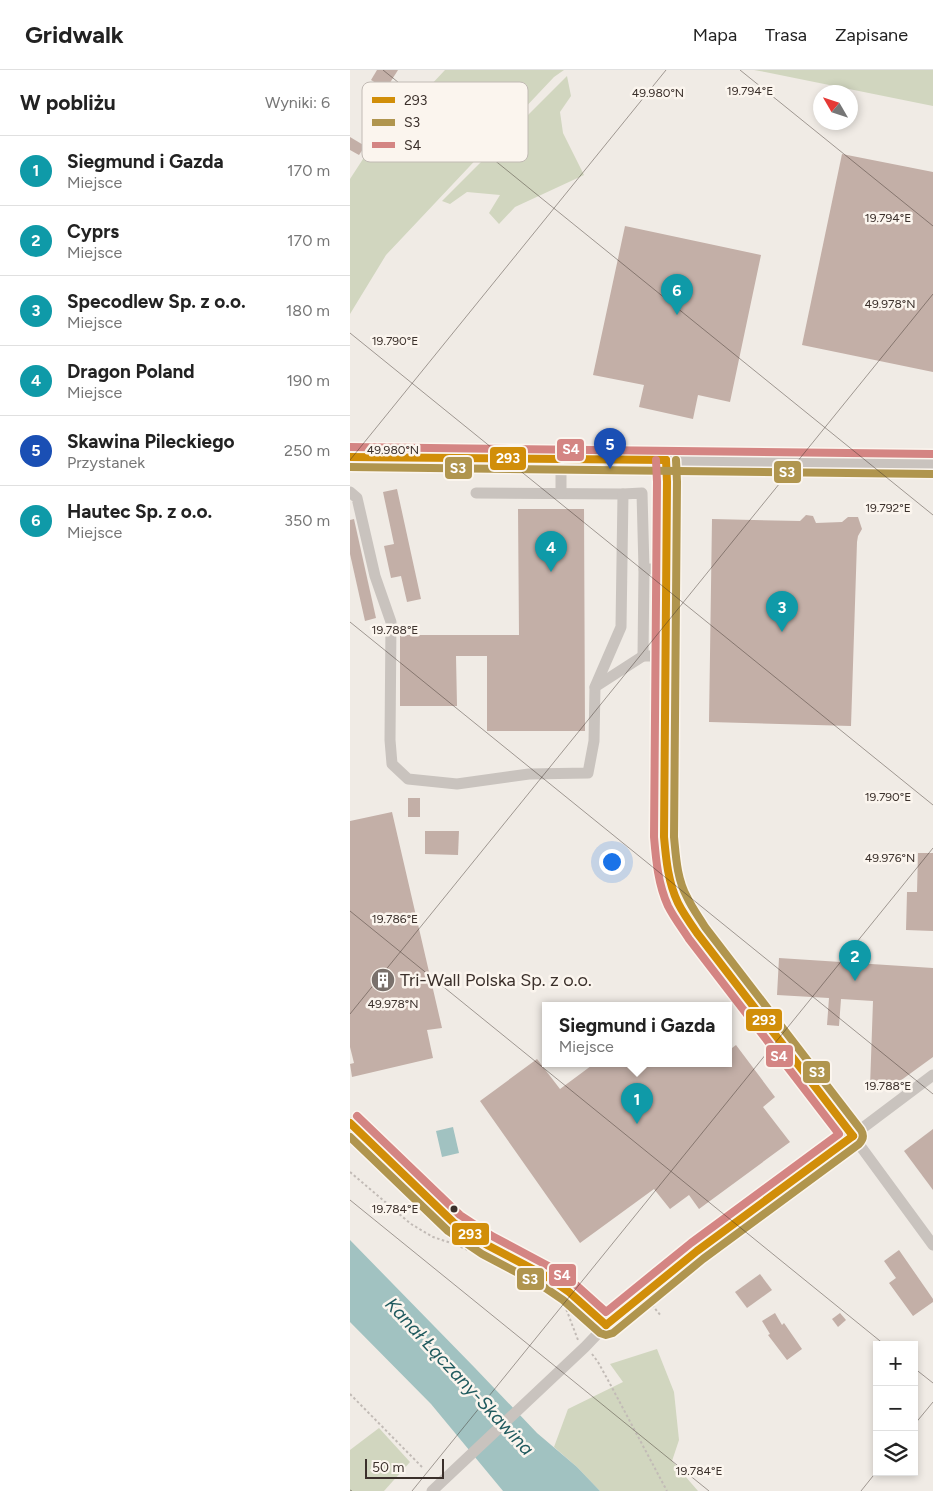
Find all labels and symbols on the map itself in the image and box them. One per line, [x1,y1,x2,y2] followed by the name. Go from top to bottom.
[362,82,528,162] legend
[727,84,773,98] text: 19.794°E
[813,85,858,130] north arrow
[632,86,684,100] text: 49.980°N
[404,92,427,109] text: 293
[404,114,420,131] text: S3
[404,137,422,154] text: S4
[865,211,911,225] text: 19.794°E
[661,274,693,315] pin: 6
[864,297,916,311] text: 49.978°N
[372,334,418,348] text: 19.790°E
[594,428,626,469] pin: 5
[556,438,585,462] line badge: S4
[562,441,580,458] text: S4
[367,443,419,457] text: 49.980°N
[489,446,527,471] line badge: 293
[496,450,520,467] text: 293
[444,456,473,480] line badge: S3
[450,460,466,477] text: S3
[773,460,802,484] line badge: S3
[779,464,795,481] text: S3
[865,501,911,515] text: 19.792°E
[535,531,567,572] pin: 4
[766,591,798,632] pin: 3
[372,623,418,637] text: 19.788°E
[865,790,911,804] text: 19.790°E
[599,849,625,875] your location
[865,851,915,865] text: 49.976°N
[372,912,418,926] text: 19.786°E
[839,940,871,981] pin: 2
[370,967,396,993] building icon: Tri-Wall Polska Sp. z o.o.
[400,969,592,991] place label: Tri-Wall Polska Sp. z o.o.
[367,997,419,1011] text: 49.978°N
[745,1008,783,1032] line badge: 293
[752,1012,776,1029] text: 293
[765,1044,794,1068] line badge: S4
[770,1048,788,1065] text: S4
[802,1060,831,1084] line badge: S3
[809,1064,825,1081] text: S3
[865,1079,911,1093] text: 19.788°E
[621,1083,653,1124] pin: 1
[371,1202,419,1216] text: 19.784°E
[449,1204,459,1214] unlabelled marker
[451,1222,490,1246] line badge: 293
[458,1226,482,1243] text: 293
[548,1263,577,1287] line badge: S4
[516,1267,545,1291] line badge: S3
[553,1267,571,1284] text: S4
[522,1271,538,1288] text: S3
[380,1293,539,1460] water label: Kanał Łączany-Skawina
[365,1456,444,1479] scale bar
[675,1464,723,1478] text: 19.784°E

